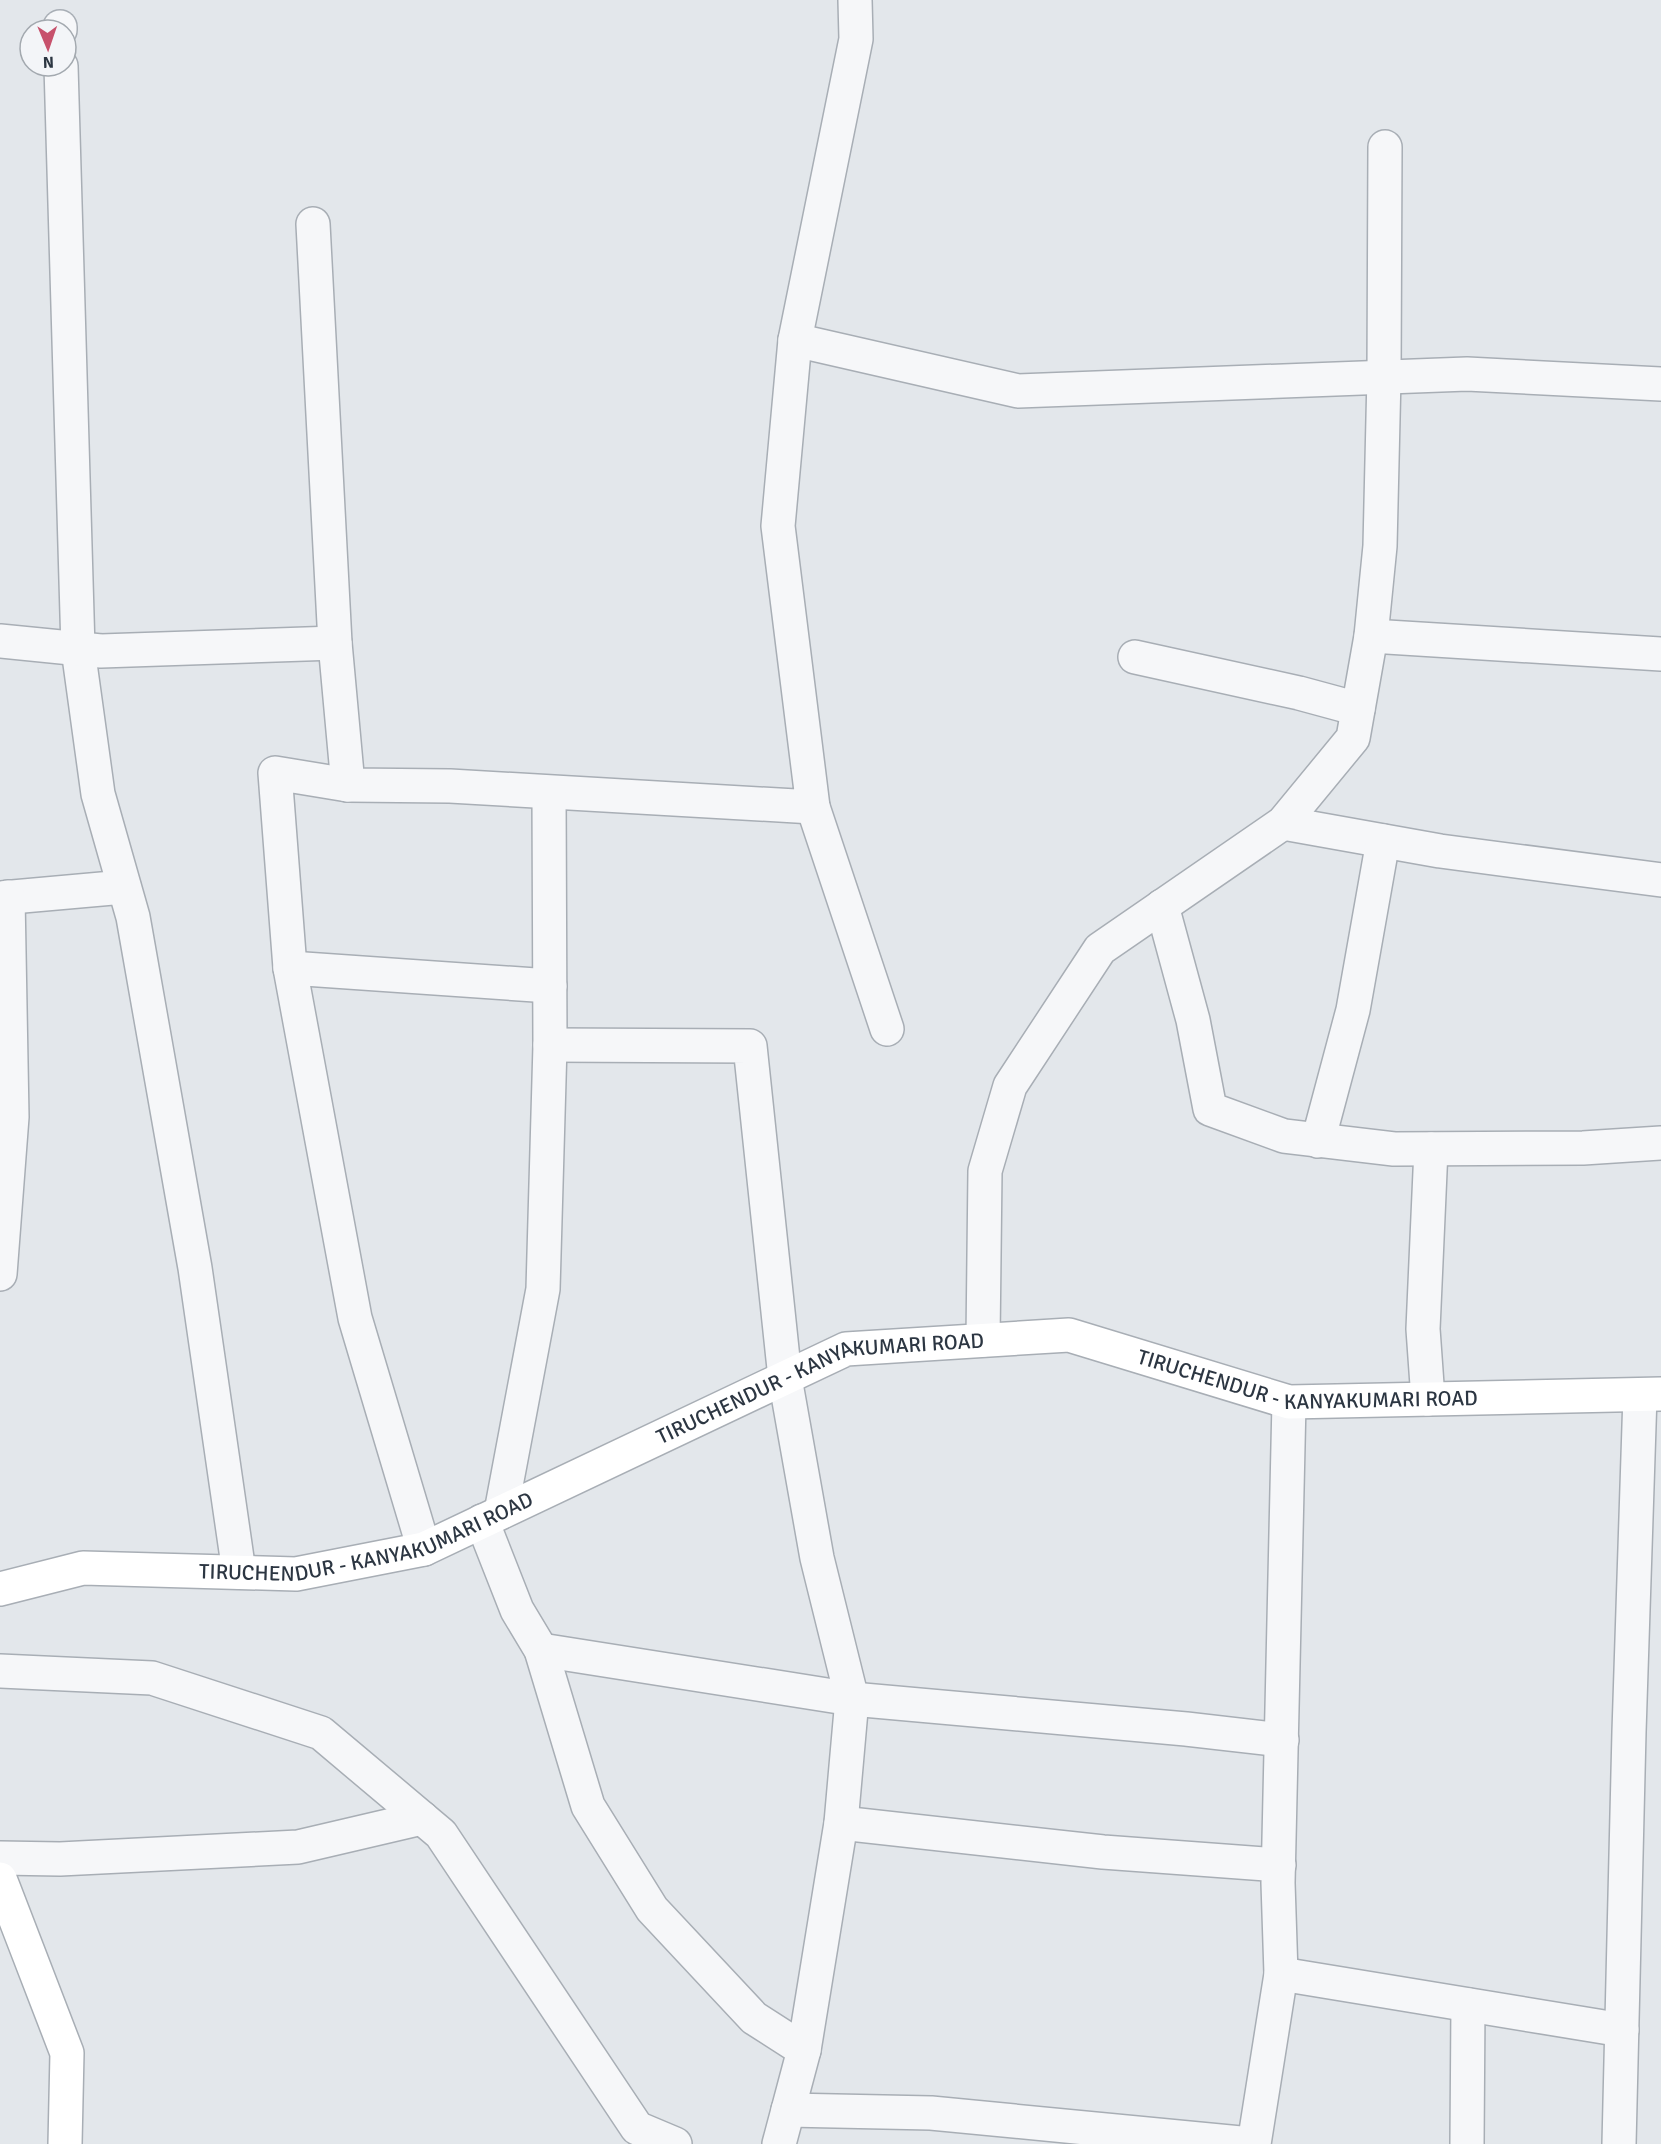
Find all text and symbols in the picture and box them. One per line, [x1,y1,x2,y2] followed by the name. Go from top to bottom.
[18,18,78,78] north arrow
[43,52,54,72] text: N
[652,1327,985,1450] street label: TIRUCHENDUR - KANYAKUMARI ROAD
[1134,1344,1478,1415] street label: TIRUCHENDUR - KANYAKUMARI ROAD
[199,1486,537,1587] street label: TIRUCHENDUR - KANYAKUMARI ROAD

